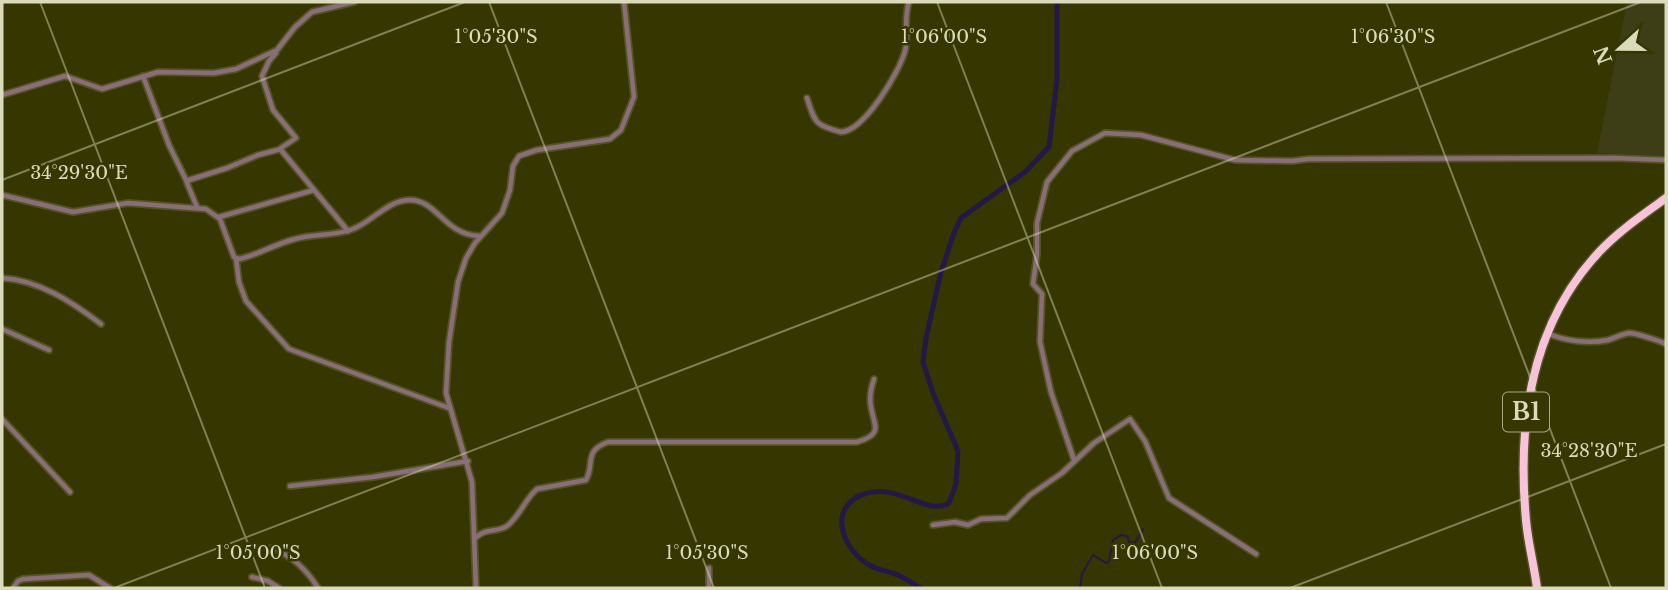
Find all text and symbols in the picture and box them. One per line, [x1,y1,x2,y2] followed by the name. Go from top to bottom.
[1584,14,1654,84] north arrow
[454,26,538,48] text: 1°05'30"S
[901,26,987,48] text: 1°06'00"S
[1351,26,1435,48] text: 1°06'30"S
[1590,42,1618,67] text: N
[30,162,128,184] text: 34°29'30"E
[1503,392,1549,432] road number: B1
[1540,440,1638,462] text: 34°28'30"E
[215,542,301,564] text: 1°05'00"S
[665,542,749,564] text: 1°05'30"S
[1112,542,1198,564] text: 1°06'00"S

